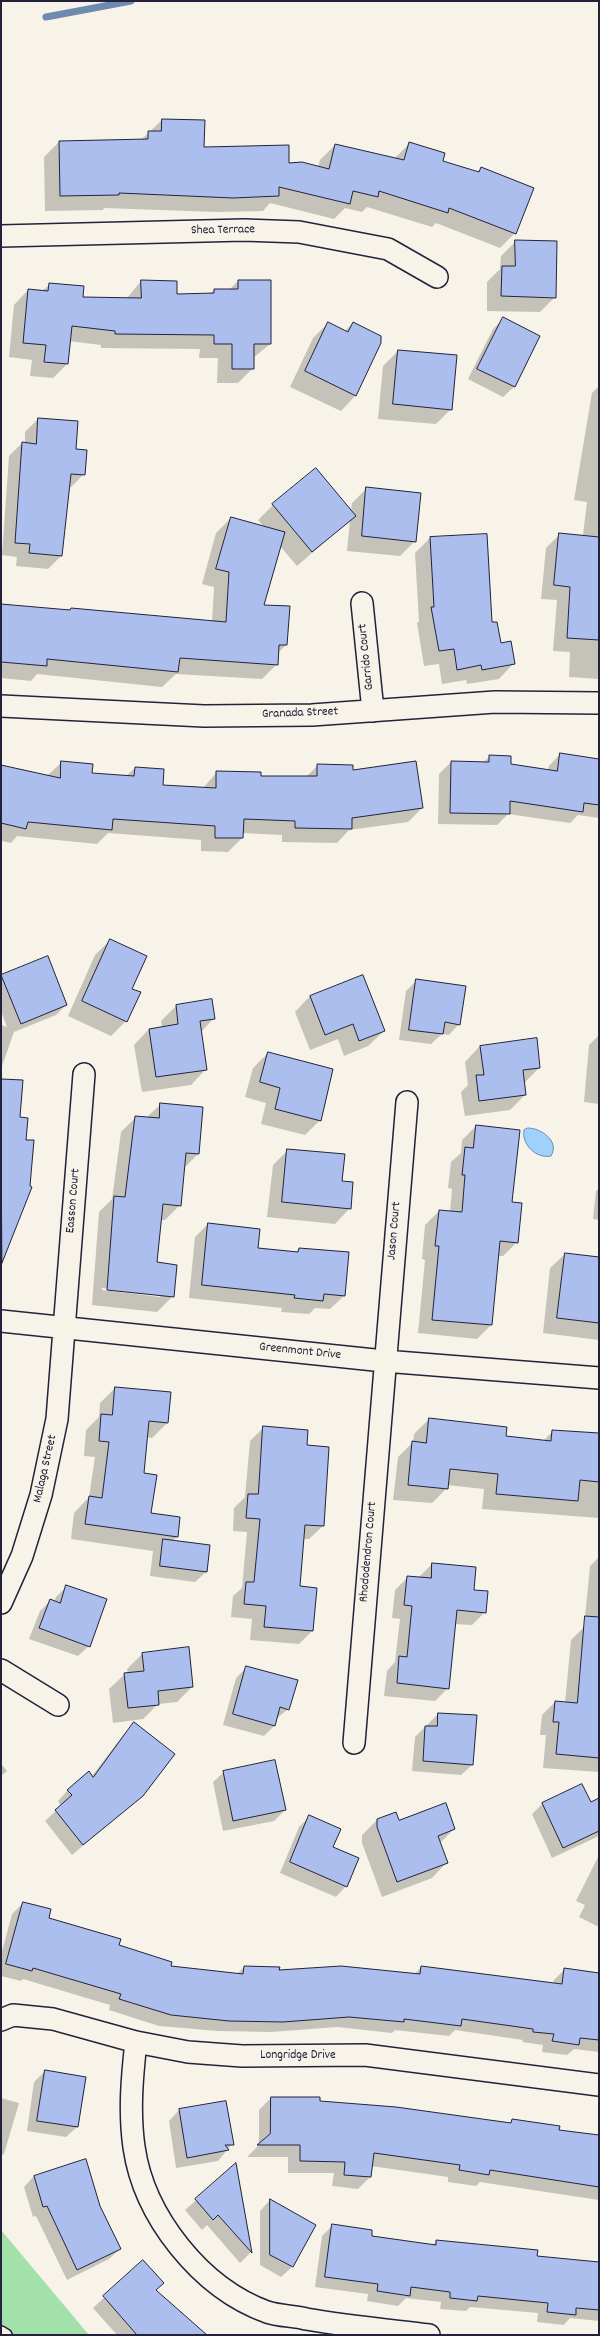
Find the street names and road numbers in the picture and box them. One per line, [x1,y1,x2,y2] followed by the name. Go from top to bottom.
[191,223,255,239] street label: Shea Terrace
[356,623,378,691] street label: Garrido Court
[262,705,338,723] street label: Granada Street
[63,1168,85,1234] street label: Easson Court
[385,1201,405,1261] street label: Jason Court
[258,1340,342,1364] street label: Greenmont Drive
[31,1434,61,1504] street label: Malaga Street
[357,1501,381,1603] street label: Rhododendron Court
[260,2048,336,2064] street label: Longridge Drive

